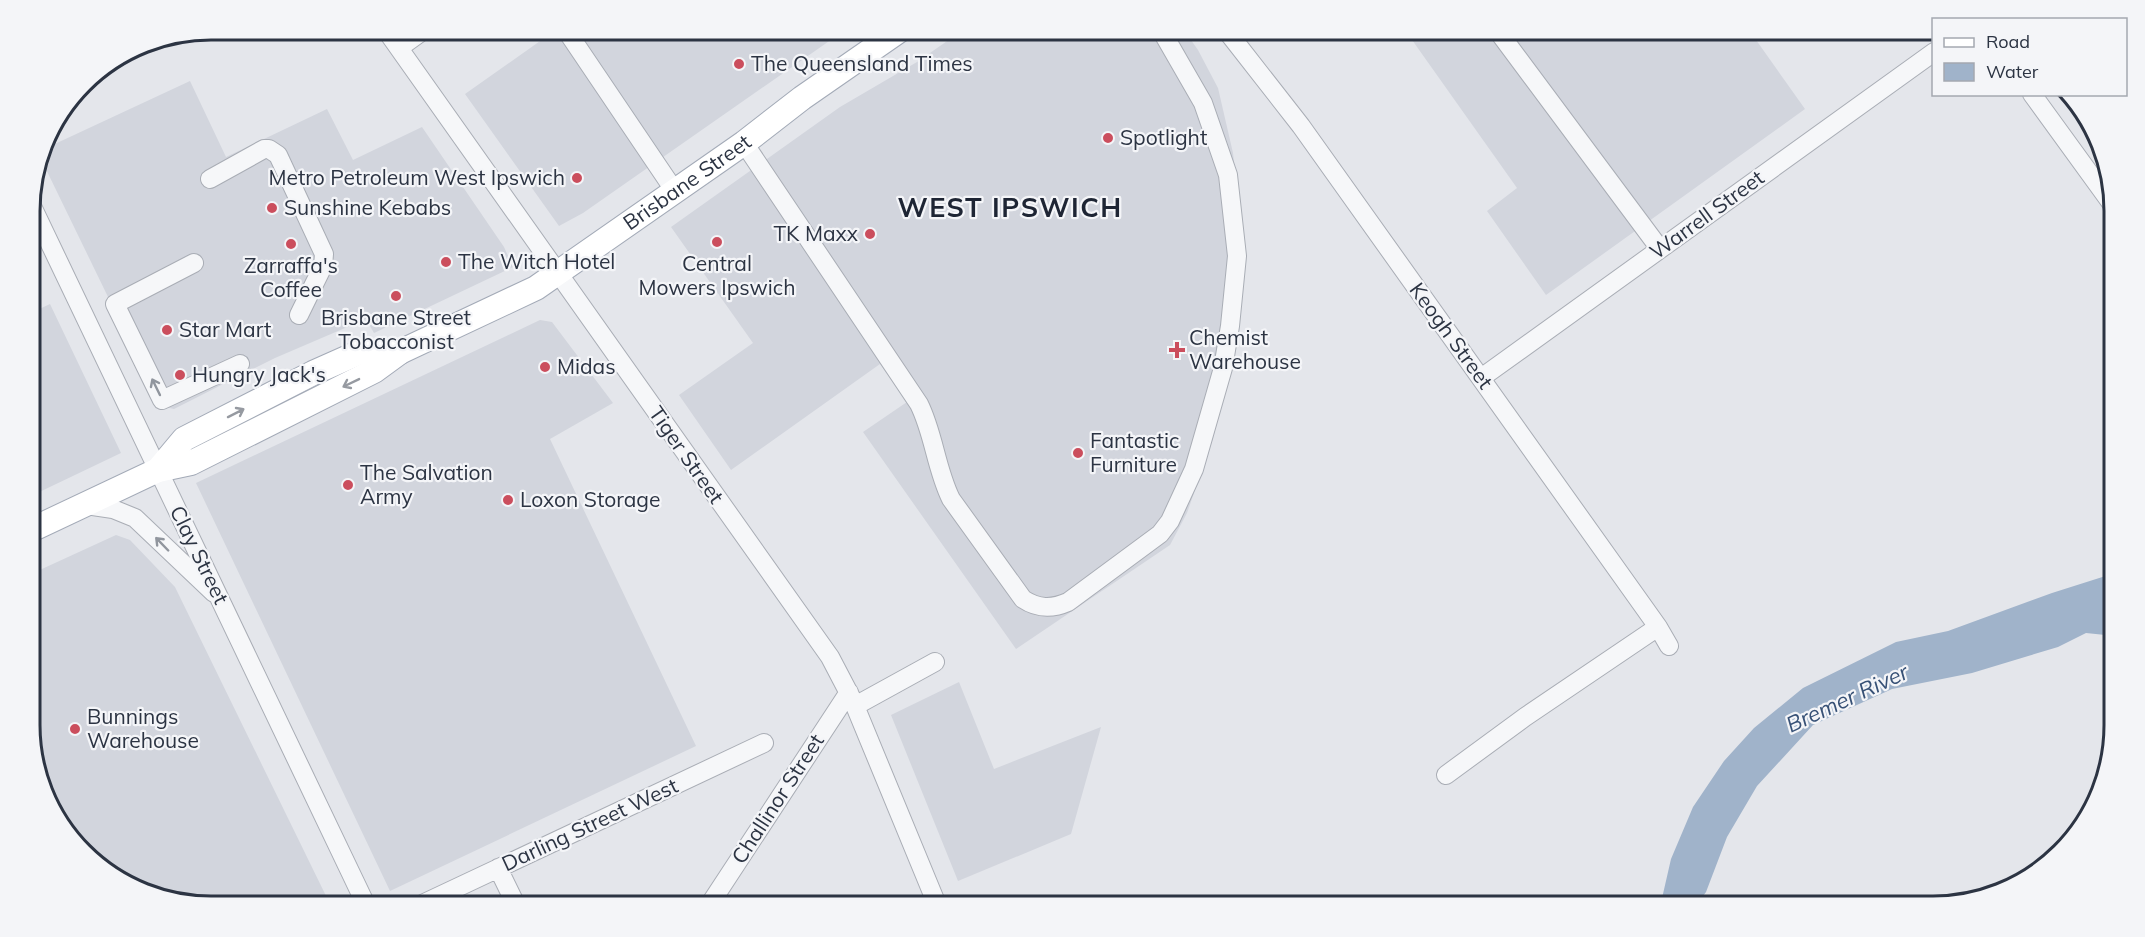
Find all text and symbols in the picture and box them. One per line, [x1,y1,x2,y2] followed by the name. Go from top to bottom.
[1932,18,2127,96] legend
[1986,30,2030,53] text: Road
[751,50,973,76] place label: The Queensland Times
[732,57,746,71] marker: The Queensland Times
[1986,60,2039,83] text: Water
[1120,124,1207,150] place label: Spotlight
[618,128,756,235] street label: Brisbane Street
[1101,131,1115,145] marker: Spotlight
[268,164,565,190] place label: Metro Petroleum West Ipswich
[1644,164,1769,264] street label: Warrell Street
[570,171,584,185] marker: Metro Petroleum West Ipswich
[897,190,1123,224] district label: WEST IPSWICH
[284,194,451,220] place label: Sunshine Kebabs
[265,201,279,215] marker: Sunshine Kebabs
[773,220,858,246] place label: TK Maxx
[863,227,877,241] marker: TK Maxx
[710,235,724,249] marker: Central Mowers Ipswich
[284,237,298,251] marker: Zarraffa's Coffee
[458,248,615,274] place label: The Witch Hotel
[639,250,795,300] place label: Central Mowers Ipswich
[244,252,338,302] place label: Zarraffa's Coffee
[439,255,453,269] marker: The Witch Hotel
[1405,277,1499,394] street label: Keogh Street
[389,289,403,303] marker: Brisbane Street Tobacconist
[321,304,471,354] place label: Brisbane Street Tobacconist
[179,316,271,342] place label: Star Mart
[160,323,174,337] marker: Star Mart
[1189,324,1301,374] place label: Chemist Warehouse
[1170,343,1184,357] marker: Chemist Warehouse
[557,353,616,379] place label: Midas
[538,360,552,374] marker: Midas
[192,361,326,387] place label: Hungry Jack's
[173,368,187,382] marker: Hungry Jack's
[342,378,360,389] one-way arrow
[149,379,161,397] one-way arrow
[644,401,730,508] street label: Tiger Street
[227,406,245,418] one-way arrow
[1090,427,1179,477] place label: Fantastic Furniture
[1071,446,1085,460] marker: Fantastic Furniture
[360,459,493,509] place label: The Salvation Army
[341,478,355,492] marker: The Salvation Army
[520,486,660,512] place label: Loxon Storage
[501,493,515,507] marker: Loxon Storage
[165,501,235,608] street label: Clay Street
[154,537,169,552] one-way arrow
[1781,657,1914,739] water label: Bremer River
[87,703,199,753] place label: Bunnings Warehouse
[68,722,82,736] marker: Bunnings Warehouse
[725,729,829,868] street label: Challinor Street
[497,772,682,876] street label: Darling Street West

